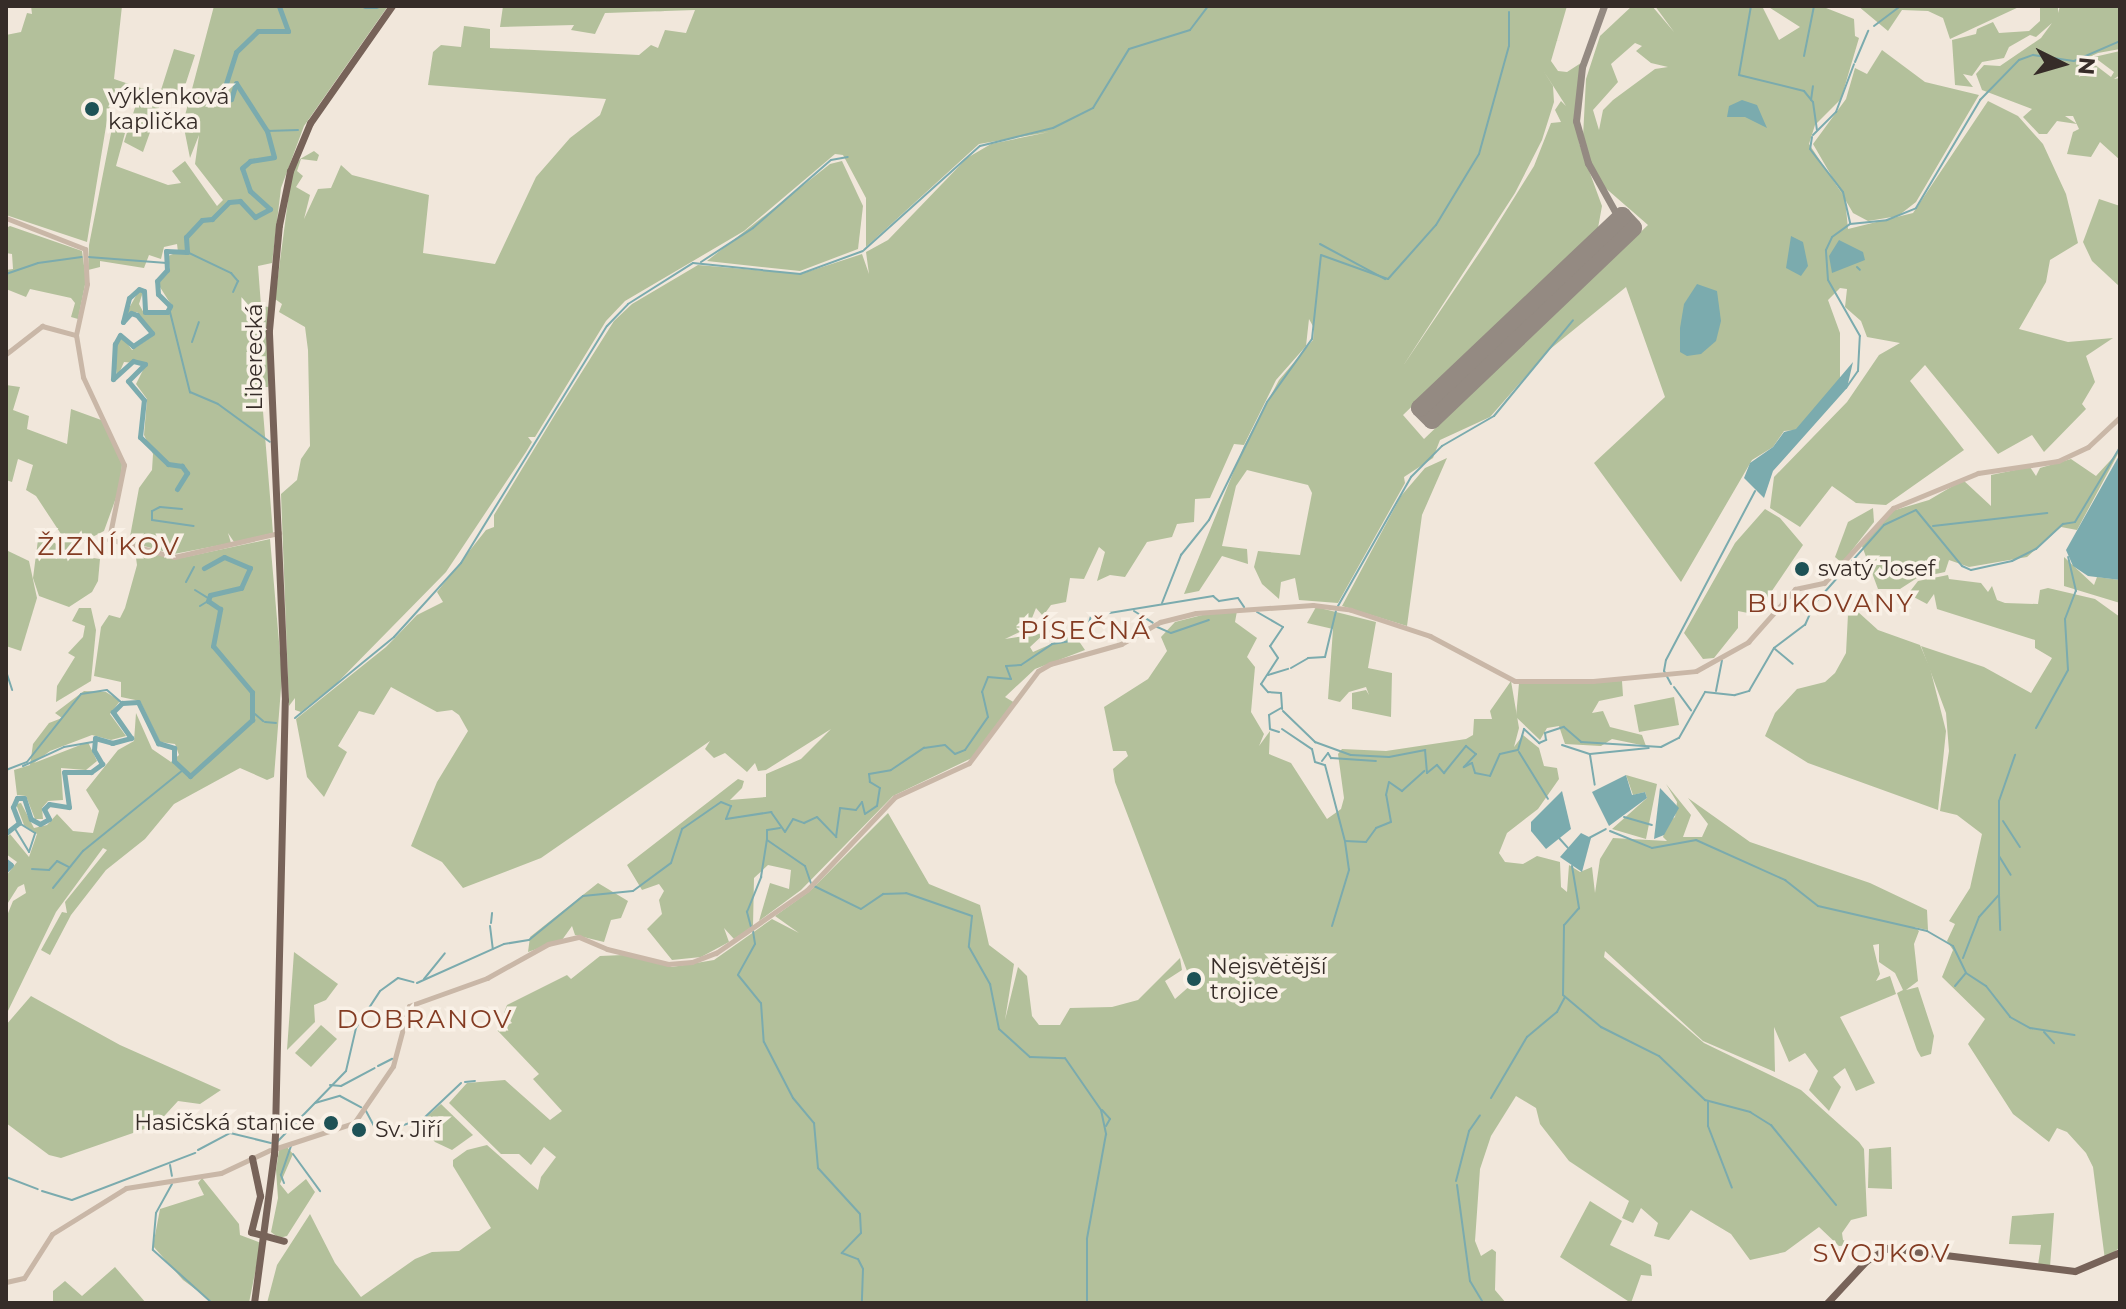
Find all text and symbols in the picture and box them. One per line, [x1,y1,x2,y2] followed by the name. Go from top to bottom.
[2022,24,2102,104] north arrow
[2072,56,2101,76] text: N
[108,83,230,134] place label: výklenková kaplička
[83,100,101,118] marker: výklenková kaplička
[242,303,268,411] street label: Liberecká
[37,531,181,563] district label: ŽIZNÍKOV
[1818,556,1935,582] place label: svatý Josef
[1793,560,1811,578] marker: svatý Josef
[1747,588,1915,620] district label: BUKOVANY
[1020,615,1152,647] district label: PÍSEČNÁ
[1210,953,1327,1004] place label: Nejsvětější trojice
[1185,970,1203,988] marker: Nejsvětější trojice
[337,1004,513,1036] district label: DOBRANOV
[134,1110,315,1136] place label: Hasičská stanice
[322,1114,340,1132] marker: Hasičská stanice
[375,1117,441,1143] place label: Sv. Jiří
[350,1121,368,1139] marker: Sv. Jiří
[1813,1238,1951,1270] district label: SVOJKOV

